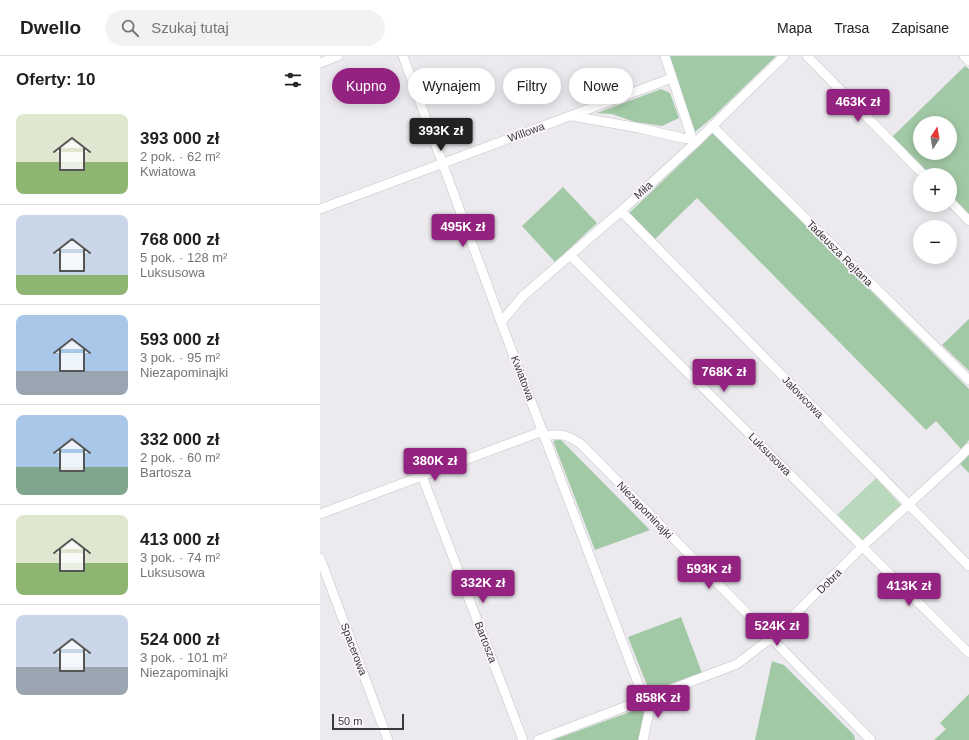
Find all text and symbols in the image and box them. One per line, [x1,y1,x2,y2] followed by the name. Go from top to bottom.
[105,10,385,46] search box
[20,17,81,38] text: Dwello
[119,17,141,39] icon: search
[151,19,229,36] text: Szukaj tutaj
[777,20,812,36] text: Mapa
[834,20,869,36] text: Trasa
[891,20,949,36] text: Zapisane
[332,68,400,104] chip: Kupno
[408,68,495,104] chip: Wynajem
[503,68,561,104] chip: Filtry
[569,68,633,104] chip: Nowe
[282,69,304,91] icon: filters
[16,70,95,89] text: Oferty: 10
[821,89,895,123] pin: 463K zł
[836,94,880,109] text: 463K zł
[913,116,957,160] north arrow
[913,116,957,264] map controls
[404,118,478,152] pin: 393K zł
[506,120,547,144] street label: Willowa
[419,123,463,138] text: 393K zł
[140,129,219,148] text: 393 000 zł
[48,130,96,178] icon: home
[140,149,220,164] text: 2 pok. · 62 m²
[140,164,196,179] text: Kwiatowa
[913,168,957,212] button: +
[632,178,655,201] street label: Miła
[426,214,500,248] pin: 495K zł
[805,218,876,289] street label: Tadeusza Rejtana
[441,219,485,234] text: 495K zł
[913,220,957,264] button: −
[140,230,219,249] text: 768 000 zł
[48,231,96,279] icon: home
[140,250,227,265] text: 5 pok. · 128 m²
[140,265,205,280] text: Luksusowa
[140,330,219,349] text: 593 000 zł
[48,331,96,379] icon: home
[140,350,220,365] text: 3 pok. · 95 m²
[509,354,537,403] street label: Kwiatowa
[687,359,761,393] pin: 768K zł
[702,364,746,379] text: 768K zł
[140,365,228,380] text: Niezapominajki
[780,373,827,421] street label: Jałowcowa
[140,430,219,449] text: 332 000 zł
[746,430,794,478] street label: Luksusowa
[48,431,96,479] icon: home
[398,448,472,482] pin: 380K zł
[140,450,220,465] text: 2 pok. · 60 m²
[413,453,457,468] text: 380K zł
[140,465,191,480] text: Bartosza
[615,479,675,541] street label: Niezapominajki
[140,530,219,549] text: 413 000 zł
[48,531,96,579] icon: home
[140,550,220,565] text: 3 pok. · 74 m²
[672,556,746,590] pin: 593K zł
[687,561,731,576] text: 593K zł
[140,565,205,580] text: Luksusowa
[814,566,844,596] street label: Dobra
[446,570,520,604] pin: 332K zł
[872,573,946,607] pin: 413K zł
[461,575,505,590] text: 332K zł
[887,578,931,593] text: 413K zł
[740,613,814,647] pin: 524K zł
[755,618,799,633] text: 524K zł
[473,620,500,665] street label: Bartosza
[339,621,370,678] street label: Spacerowa
[140,630,219,649] text: 524 000 zł
[48,631,96,679] icon: home
[140,650,227,665] text: 3 pok. · 101 m²
[140,665,228,680] text: Niezapominajki
[621,685,695,719] pin: 858K zł
[636,690,680,705] text: 858K zł
[332,712,404,731] scale bar
[338,715,362,727] text: 50 m

